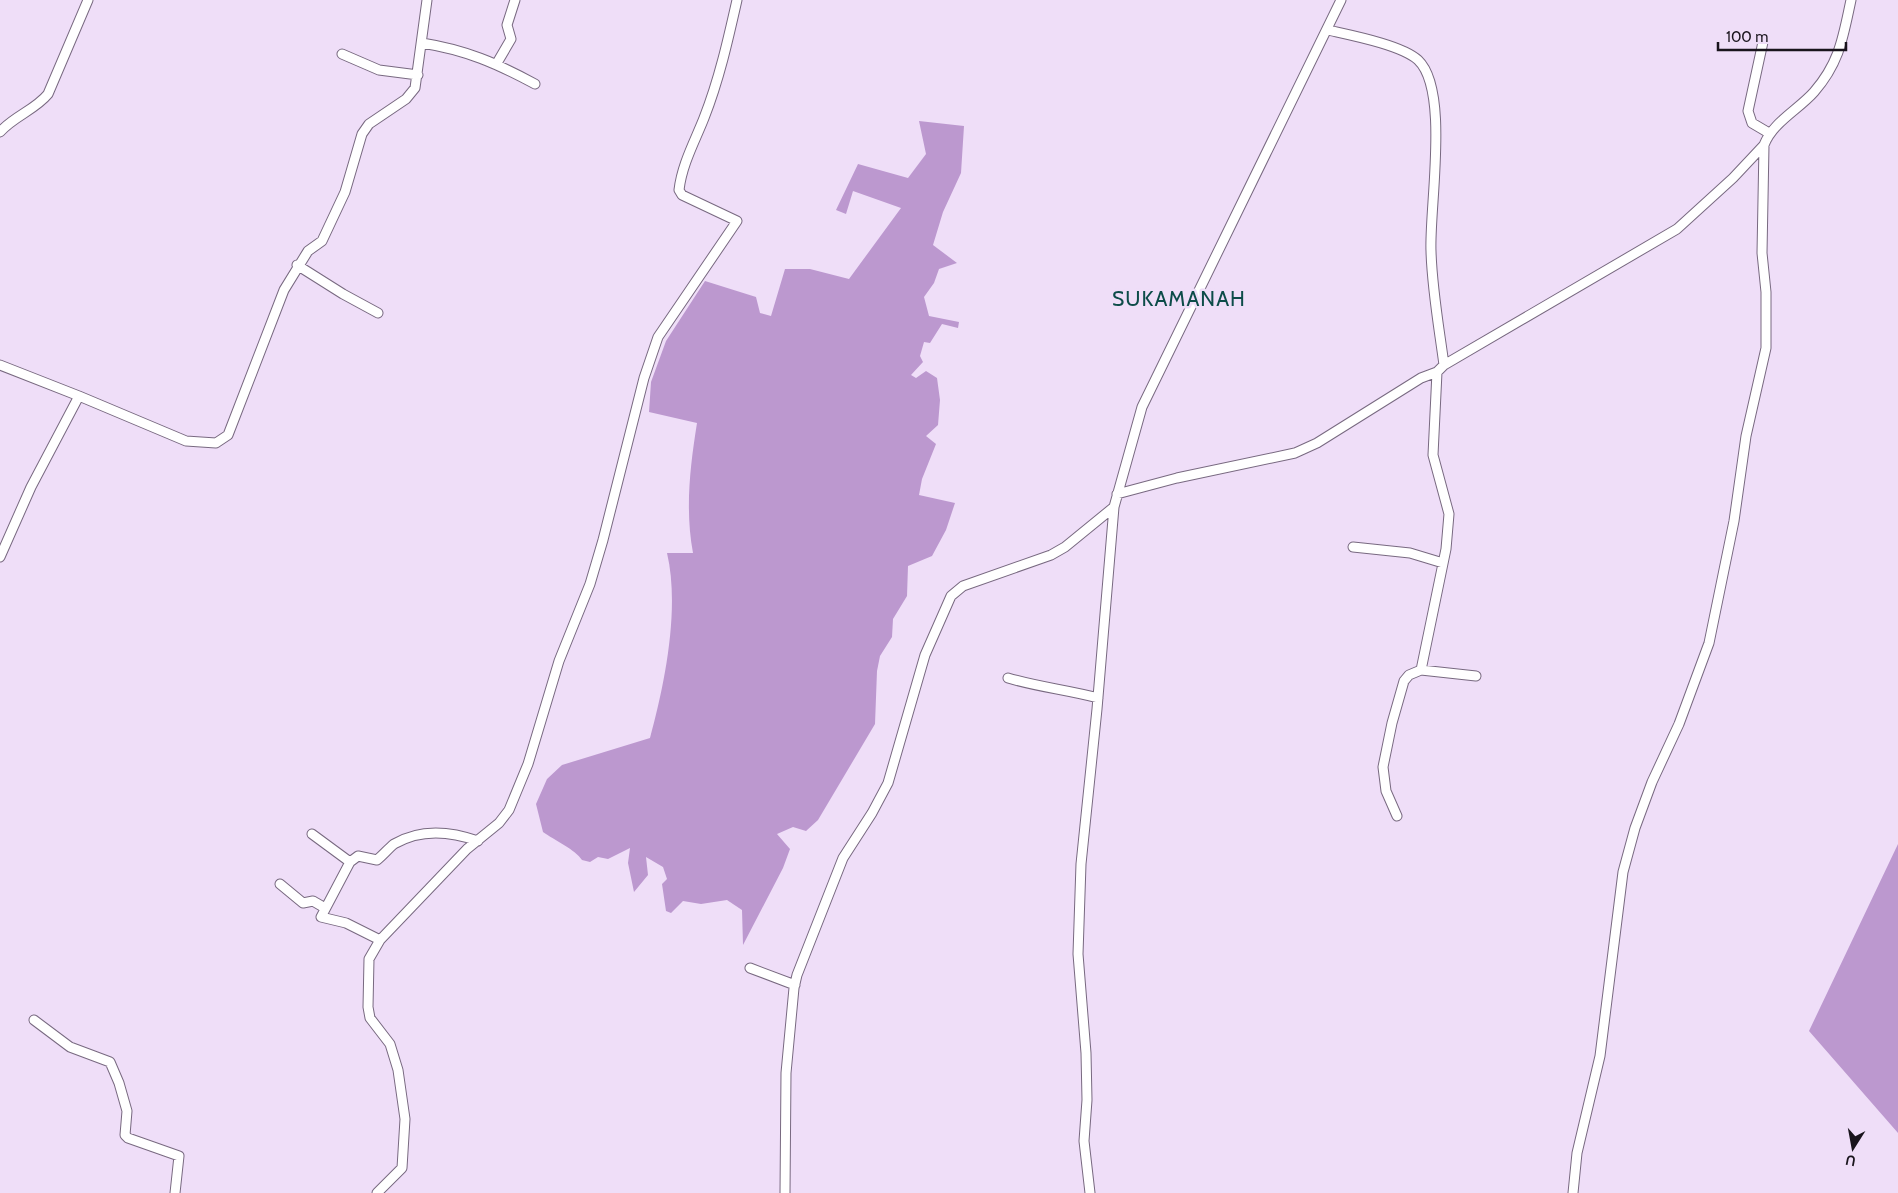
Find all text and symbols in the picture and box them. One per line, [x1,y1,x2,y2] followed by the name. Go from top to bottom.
[1718,20,1846,52] scale bar
[1726,28,1768,46] text: 100 m
[1112,286,1246,311] district label: SUKAMANAH
[1828,1123,1878,1173] north arrow
[1844,1151,1857,1171] text: U

